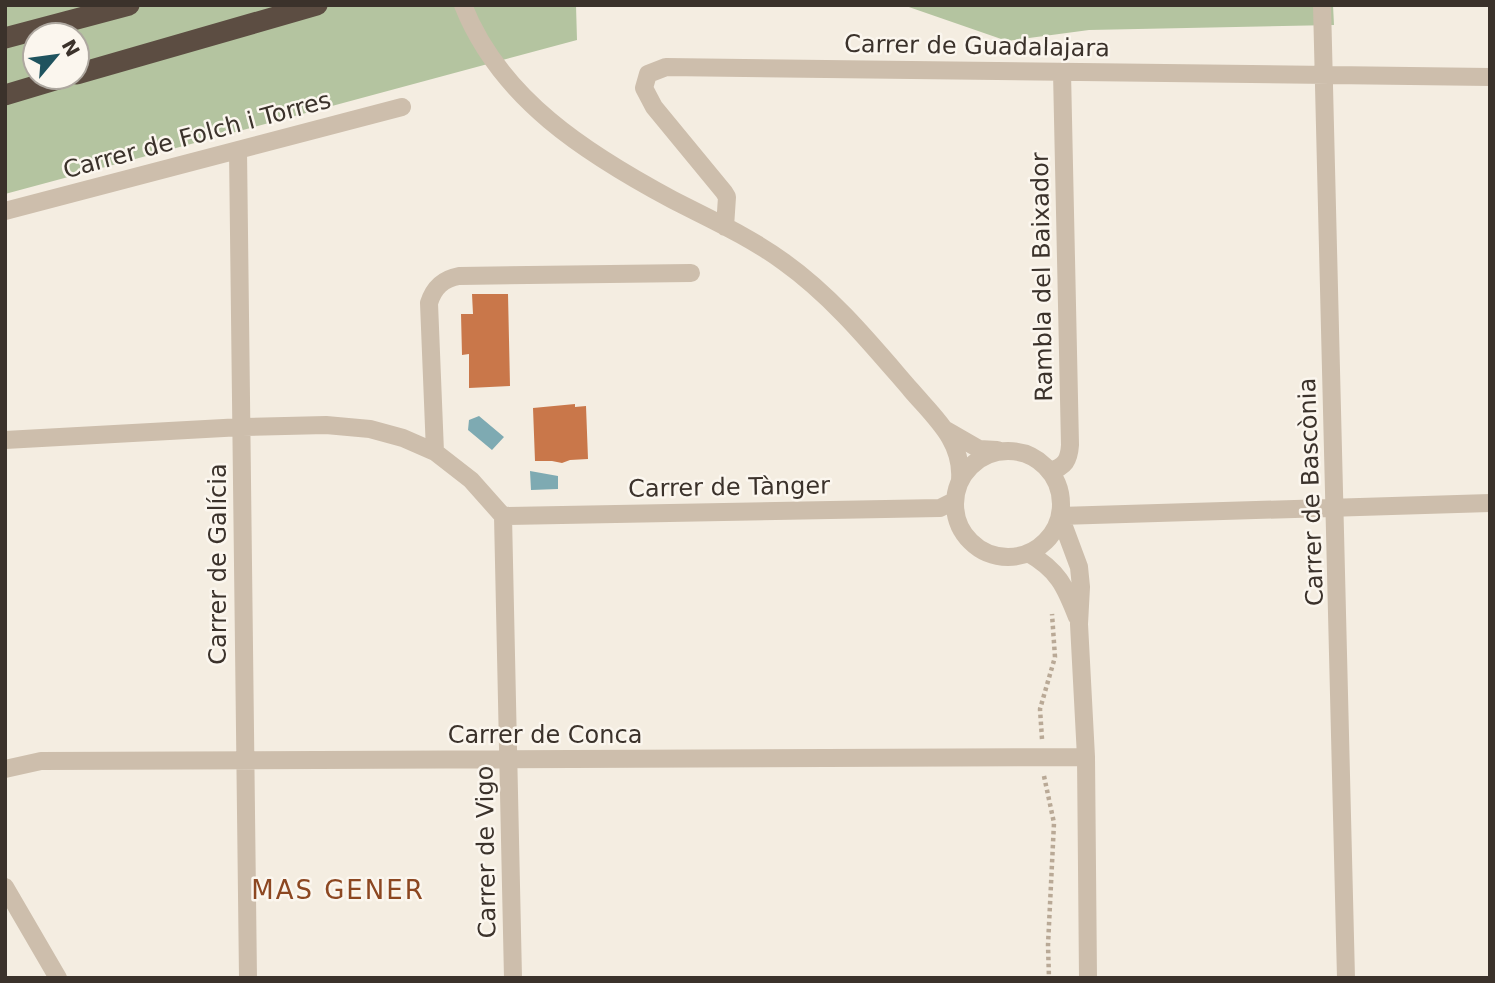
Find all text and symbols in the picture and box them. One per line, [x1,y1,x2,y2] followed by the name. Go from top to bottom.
[21,21,91,91] north arrow
[844,30,1110,62] street label: Carrer de Guadalajara
[57,35,84,60] text: N
[60,86,334,184] street label: Carrer de Folch i Torres
[1026,152,1058,402] street label: Rambla del Baixador
[1293,377,1329,607] street label: Carrer de Bascònia
[204,463,232,665] street label: Carrer de Galícia
[628,471,830,503] street label: Carrer de Tànger
[448,721,642,749] street label: Carrer de Conca
[470,765,502,939] street label: Carrer de Vigo
[251,875,425,905] district label: MAS GENER

